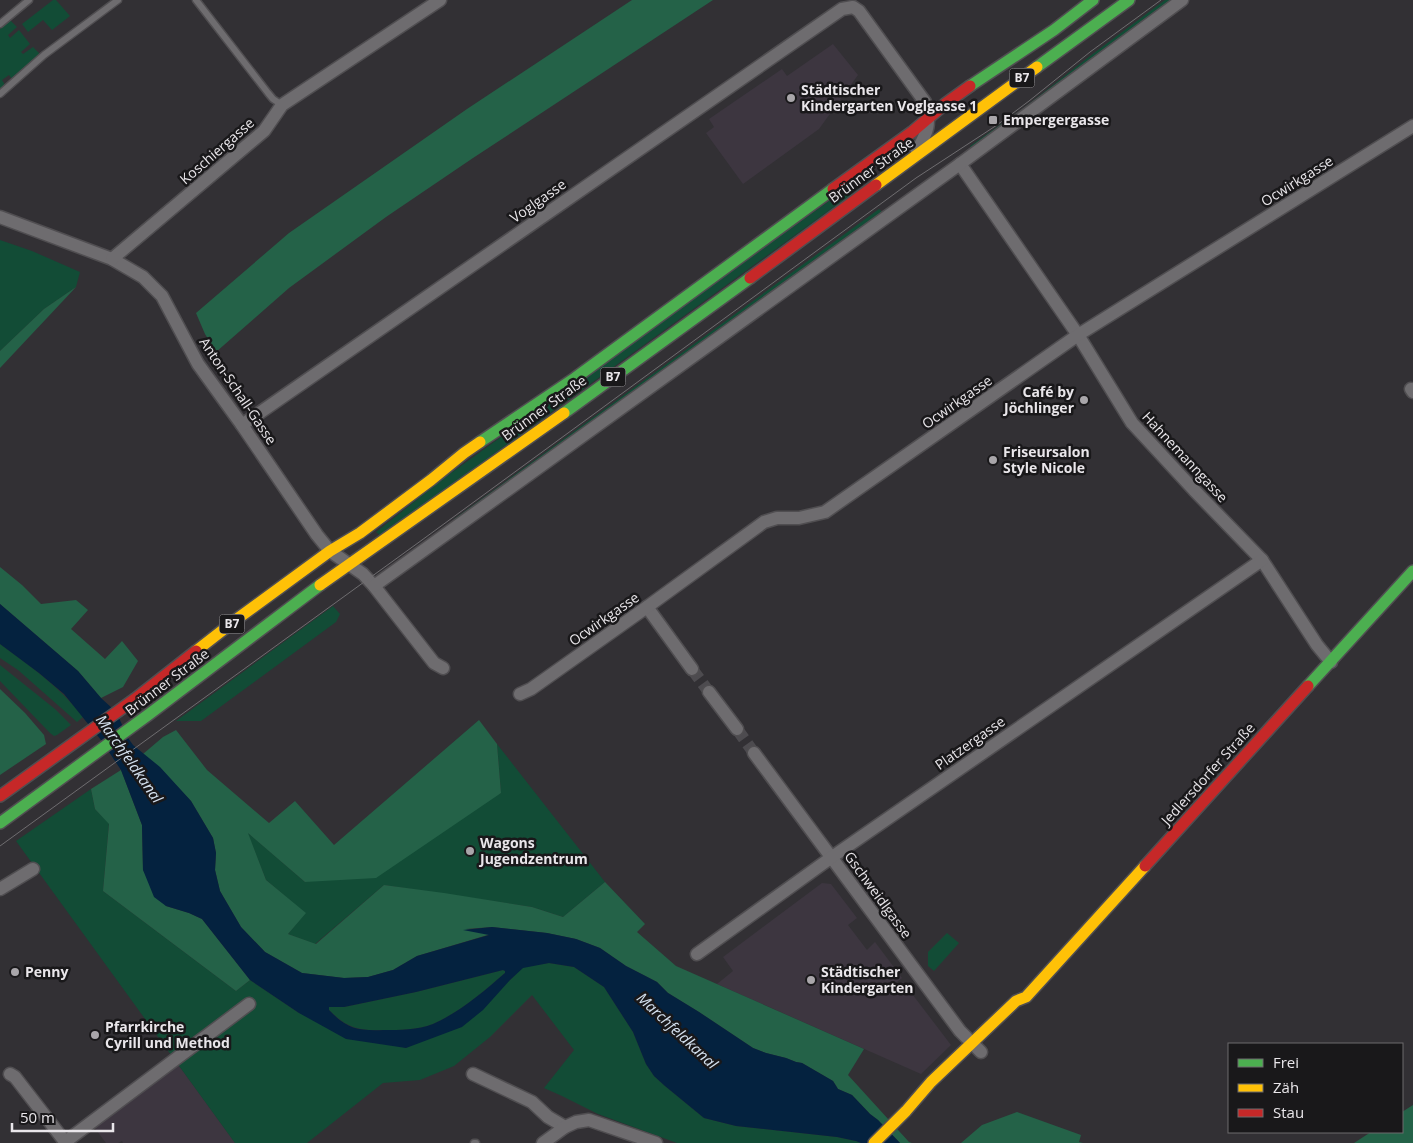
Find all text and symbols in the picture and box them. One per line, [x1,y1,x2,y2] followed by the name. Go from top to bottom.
[1010,68,1034,88] road number: B7
[801,80,977,115] place label: Städtischer Kindergarten Voglgasse 1
[785,92,797,104] marker: Städtischer Kindergarten Voglgasse 1
[1003,110,1109,129] place label: Empergergasse
[175,113,258,188] street label: Koschiergasse
[987,114,999,126] marker: Empergergasse
[824,132,917,207] street label: Brünner Straße
[1257,151,1336,210] street label: Ocwirkgasse
[506,174,570,227] street label: Voglgasse
[195,333,281,448] street label: Anton-Schall-Gasse
[600,368,626,387] road number: B7
[497,370,590,445] street label: Brünner Straße
[918,370,996,433] street label: Ocwirkgasse
[1002,382,1075,417] place label: Café by Jöchlinger
[1078,394,1090,406] marker: Café by Jöchlinger
[1138,407,1233,506] street label: Hahnemanngasse
[1003,442,1090,477] place label: Friseursalon Style Nicole
[987,454,999,466] marker: Friseursalon Style Nicole
[565,587,643,650] street label: Ocwirkgasse
[220,614,244,634] road number: B7
[121,644,213,719] street label: Brünner Straße
[92,710,168,808] water label: Marchfeldkanal
[931,711,1009,774] street label: Platzergasse
[1155,718,1259,830] street label: Jedlersdorfer Straße
[478,833,588,868] place label: Wagons Jugendzentrum
[464,845,476,857] marker: Wagons Jugendzentrum
[840,847,916,942] street label: Gschweidlgasse
[25,962,68,981] place label: Penny
[821,962,914,997] place label: Städtischer Kindergarten
[9,966,21,978] marker: Penny
[805,974,817,986] marker: Städtischer Kindergarten
[633,988,723,1074] water label: Marchfeldkanal
[105,1017,230,1052] place label: Pfarrkirche Cyrill und Method
[89,1029,101,1041] marker: Pfarrkirche Cyrill und Method
[1228,1043,1403,1133] legend
[1273,1052,1299,1072] text: Frei
[1273,1077,1299,1097] text: Zäh
[12,1100,114,1132] scale bar
[1273,1102,1304,1122] text: Stau
[20,1107,55,1127] text: 50 m

